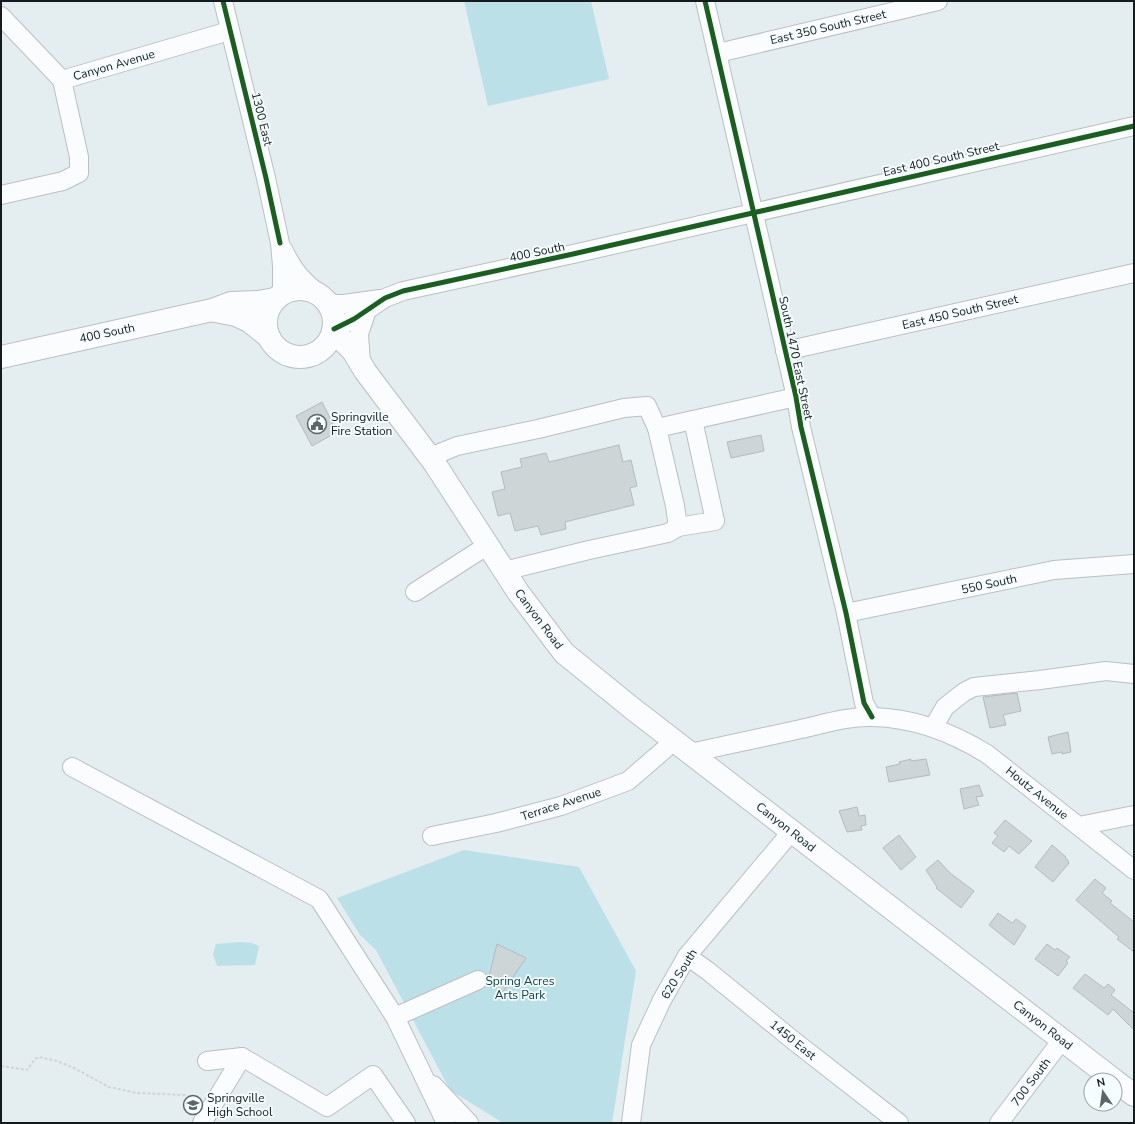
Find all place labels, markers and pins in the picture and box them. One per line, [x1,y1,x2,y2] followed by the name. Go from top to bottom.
[331,409,392,439] place label: Springville Fire Station
[306,413,328,435] public building icon: Springville Fire Station
[207,1090,273,1120] place label: Springville High School
[182,1094,204,1116] school or university icon: Springville High School

